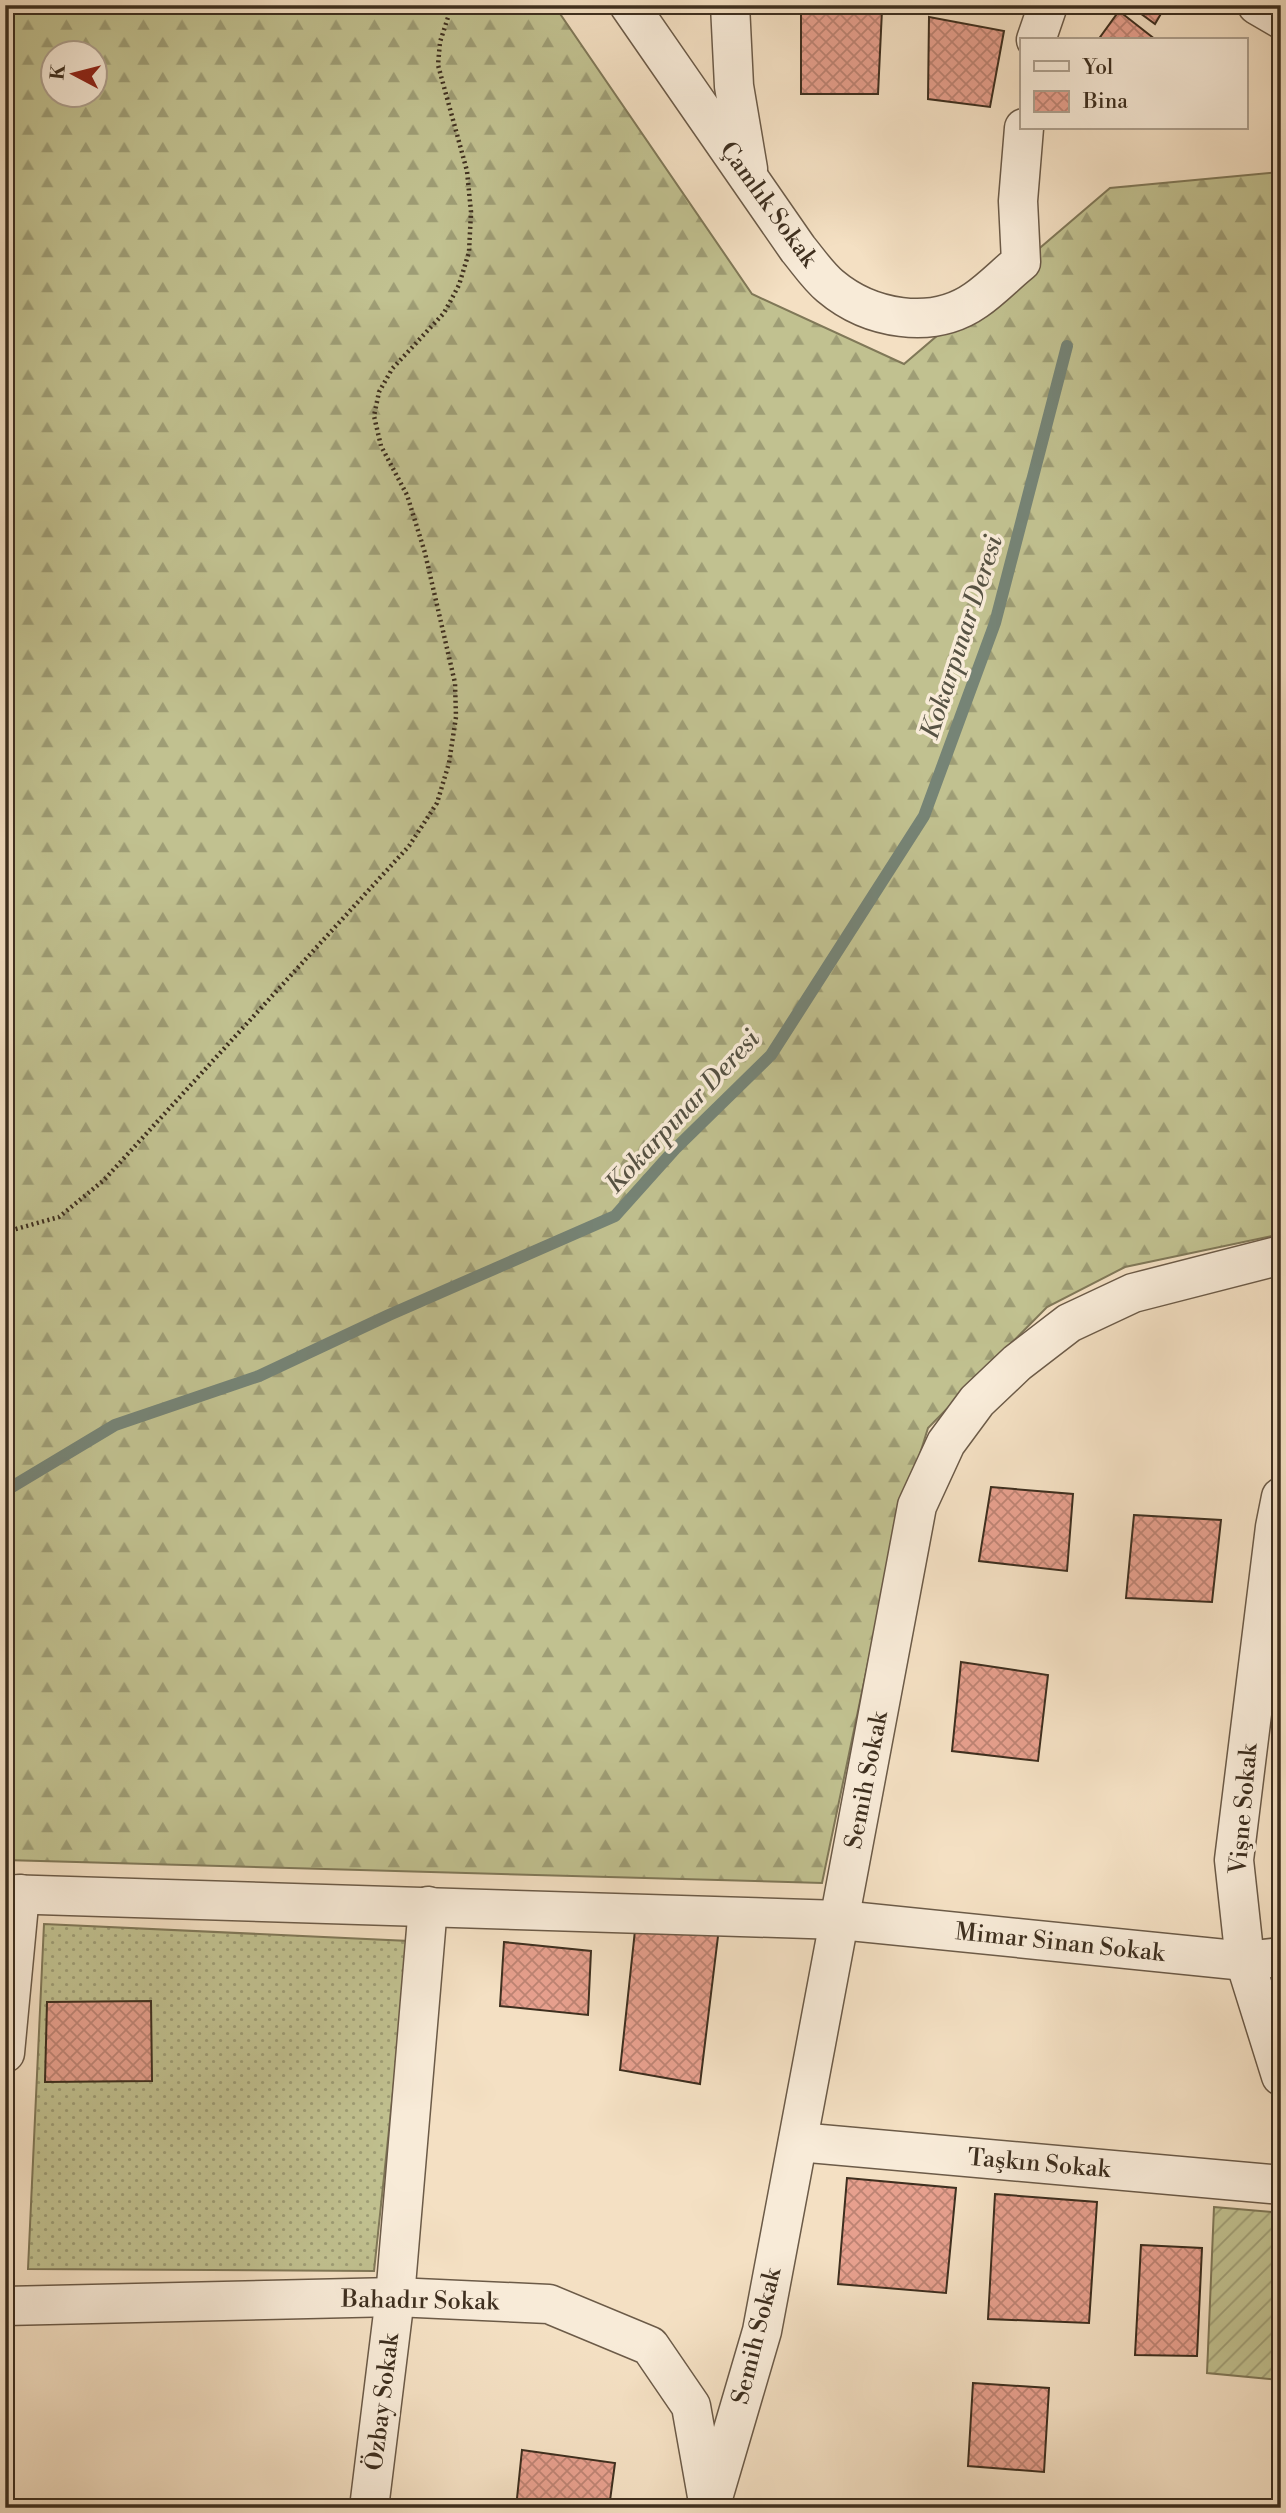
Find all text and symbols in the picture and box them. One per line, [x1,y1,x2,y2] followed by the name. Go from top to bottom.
[38,38,108,108] north arrow
[1020,38,1248,130] legend
[1082,55,1113,81] text: Yol
[45,62,71,81] text: K
[1082,89,1128,115] text: Bina
[713,136,825,274] street label: Çamlık Sokak
[914,531,1010,743] water label: Kokarpınar Deresi
[599,1022,767,1200] water label: Kokarpınar Deresi
[839,1708,895,1851] street label: Semih Sokak
[1223,1741,1265,1877] street label: Vişne Sokak
[954,1917,1167,1969] street label: Mimar Sinan Sokak
[966,2143,1113,2185] street label: Taşkın Sokak
[726,2264,789,2407] street label: Semih Sokak
[340,2285,500,2317] street label: Bahadır Sokak
[359,2330,406,2472] street label: Özbay Sokak

